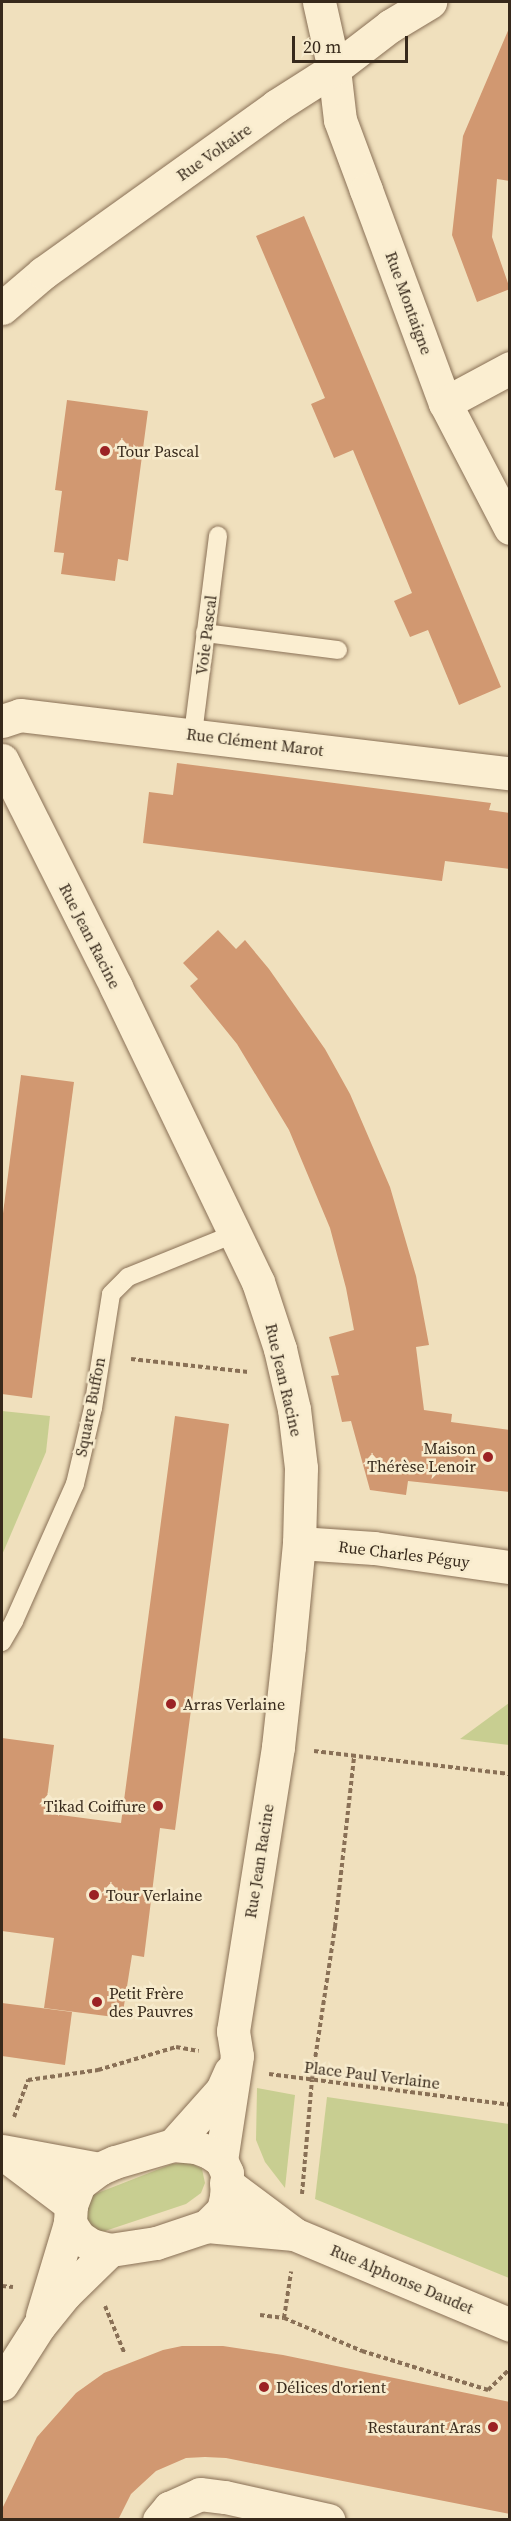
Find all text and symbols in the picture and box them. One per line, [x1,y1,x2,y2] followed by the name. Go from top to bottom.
[295,24,410,62] scale bar
[303,34,341,59] text: 20 m
[173,119,255,185] street label: Rue Voltaire
[381,249,437,357] street label: Rue Montaigne
[117,441,199,461] place label: Tour Pascal
[98,444,112,458] marker: Tour Pascal
[192,594,220,676] street label: Voie Pascal
[185,724,325,760] street label: Rue Clément Marot
[55,880,125,992] street label: Rue Jean Racine
[262,1322,306,1438] street label: Rue Jean Racine
[71,1356,109,1458] street label: Square Buffon
[367,1438,476,1476] place label: Maison Thérèse Lenoir
[481,1450,495,1464] marker: Maison Thérèse Lenoir
[337,1536,471,1572] street label: Rue Charles Péguy
[183,1694,286,1714] place label: Arras Verlaine
[164,1697,178,1711] marker: Arras Verlaine
[44,1796,146,1816] place label: Tikad Coiffure
[151,1799,165,1813] marker: Tikad Coiffure
[240,1802,278,1920] street label: Rue Jean Racine
[106,1885,203,1905] place label: Tour Verlaine
[87,1888,101,1902] marker: Tour Verlaine
[109,1983,193,2021] place label: Petit Frère des Pauvres
[90,1995,104,2009] marker: Petit Frère des Pauvres
[303,2057,441,2093] street label: Place Paul Verlaine
[328,2240,476,2318] street label: Rue Alphonse Daudet
[276,2377,386,2397] place label: Délices d'orient
[257,2380,271,2394] marker: Délices d'orient
[367,2417,481,2437] place label: Restaurant Aras
[486,2420,500,2434] marker: Restaurant Aras

